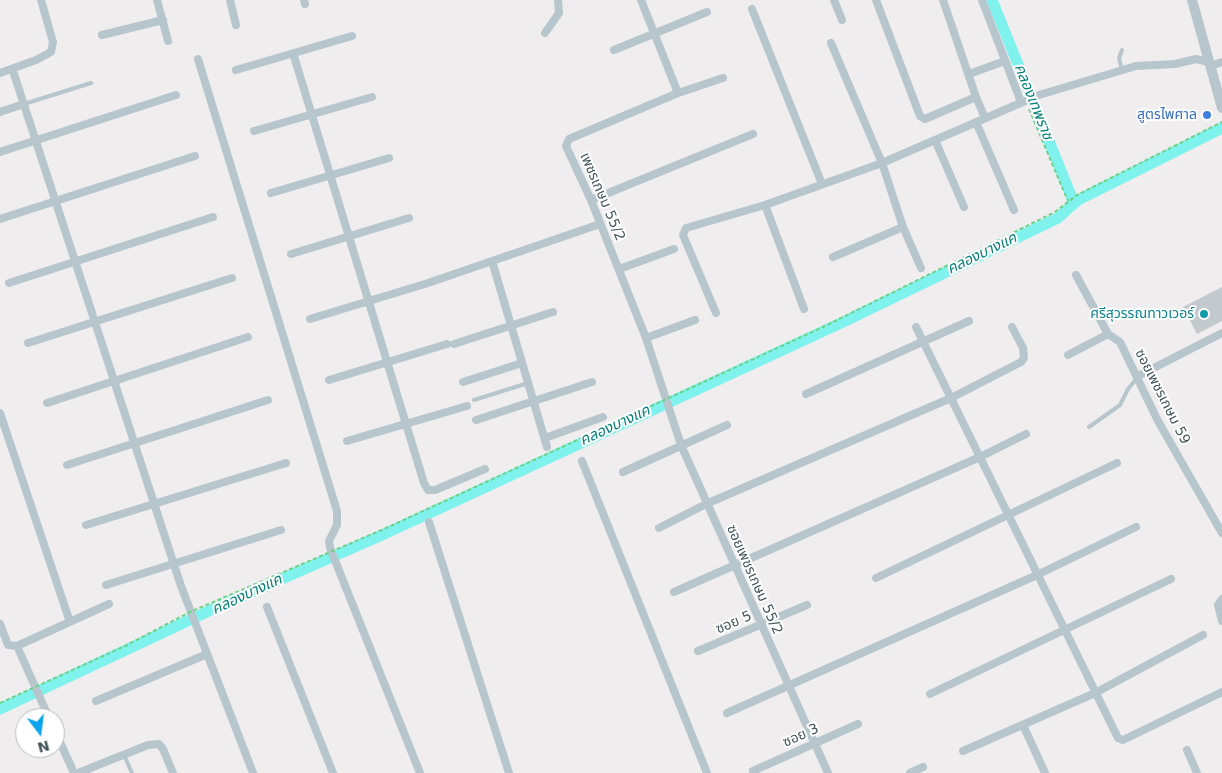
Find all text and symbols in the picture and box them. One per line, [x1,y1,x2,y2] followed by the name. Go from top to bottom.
[1010,62,1056,142] water label: คลองเทพราช
[1137,107,1197,123] place label: สูตรไพศาล
[1201,109,1213,121] marker: สูตรไพศาล
[576,150,628,244] street label: เพชรเกษม 55/2
[944,229,1020,279] water label: คลองบางแค
[1090,306,1194,322] place label: ศรีสุวรรณทาวเวอร์
[1198,308,1210,320] marker: ศรีสุวรรณทาวเวอร์
[1131,347,1193,447] street label: ซอยเพชรเกษม 59
[577,402,653,450] water label: คลองบางแค
[722,523,786,637] street label: ซอยเพชรเกษม 55/2
[209,571,285,619] water label: คลองบางแค
[713,608,755,638] street label: ซอย 5
[15,708,65,758] north arrow
[780,721,822,751] street label: ซอย 3
[36,737,51,756] text: N

